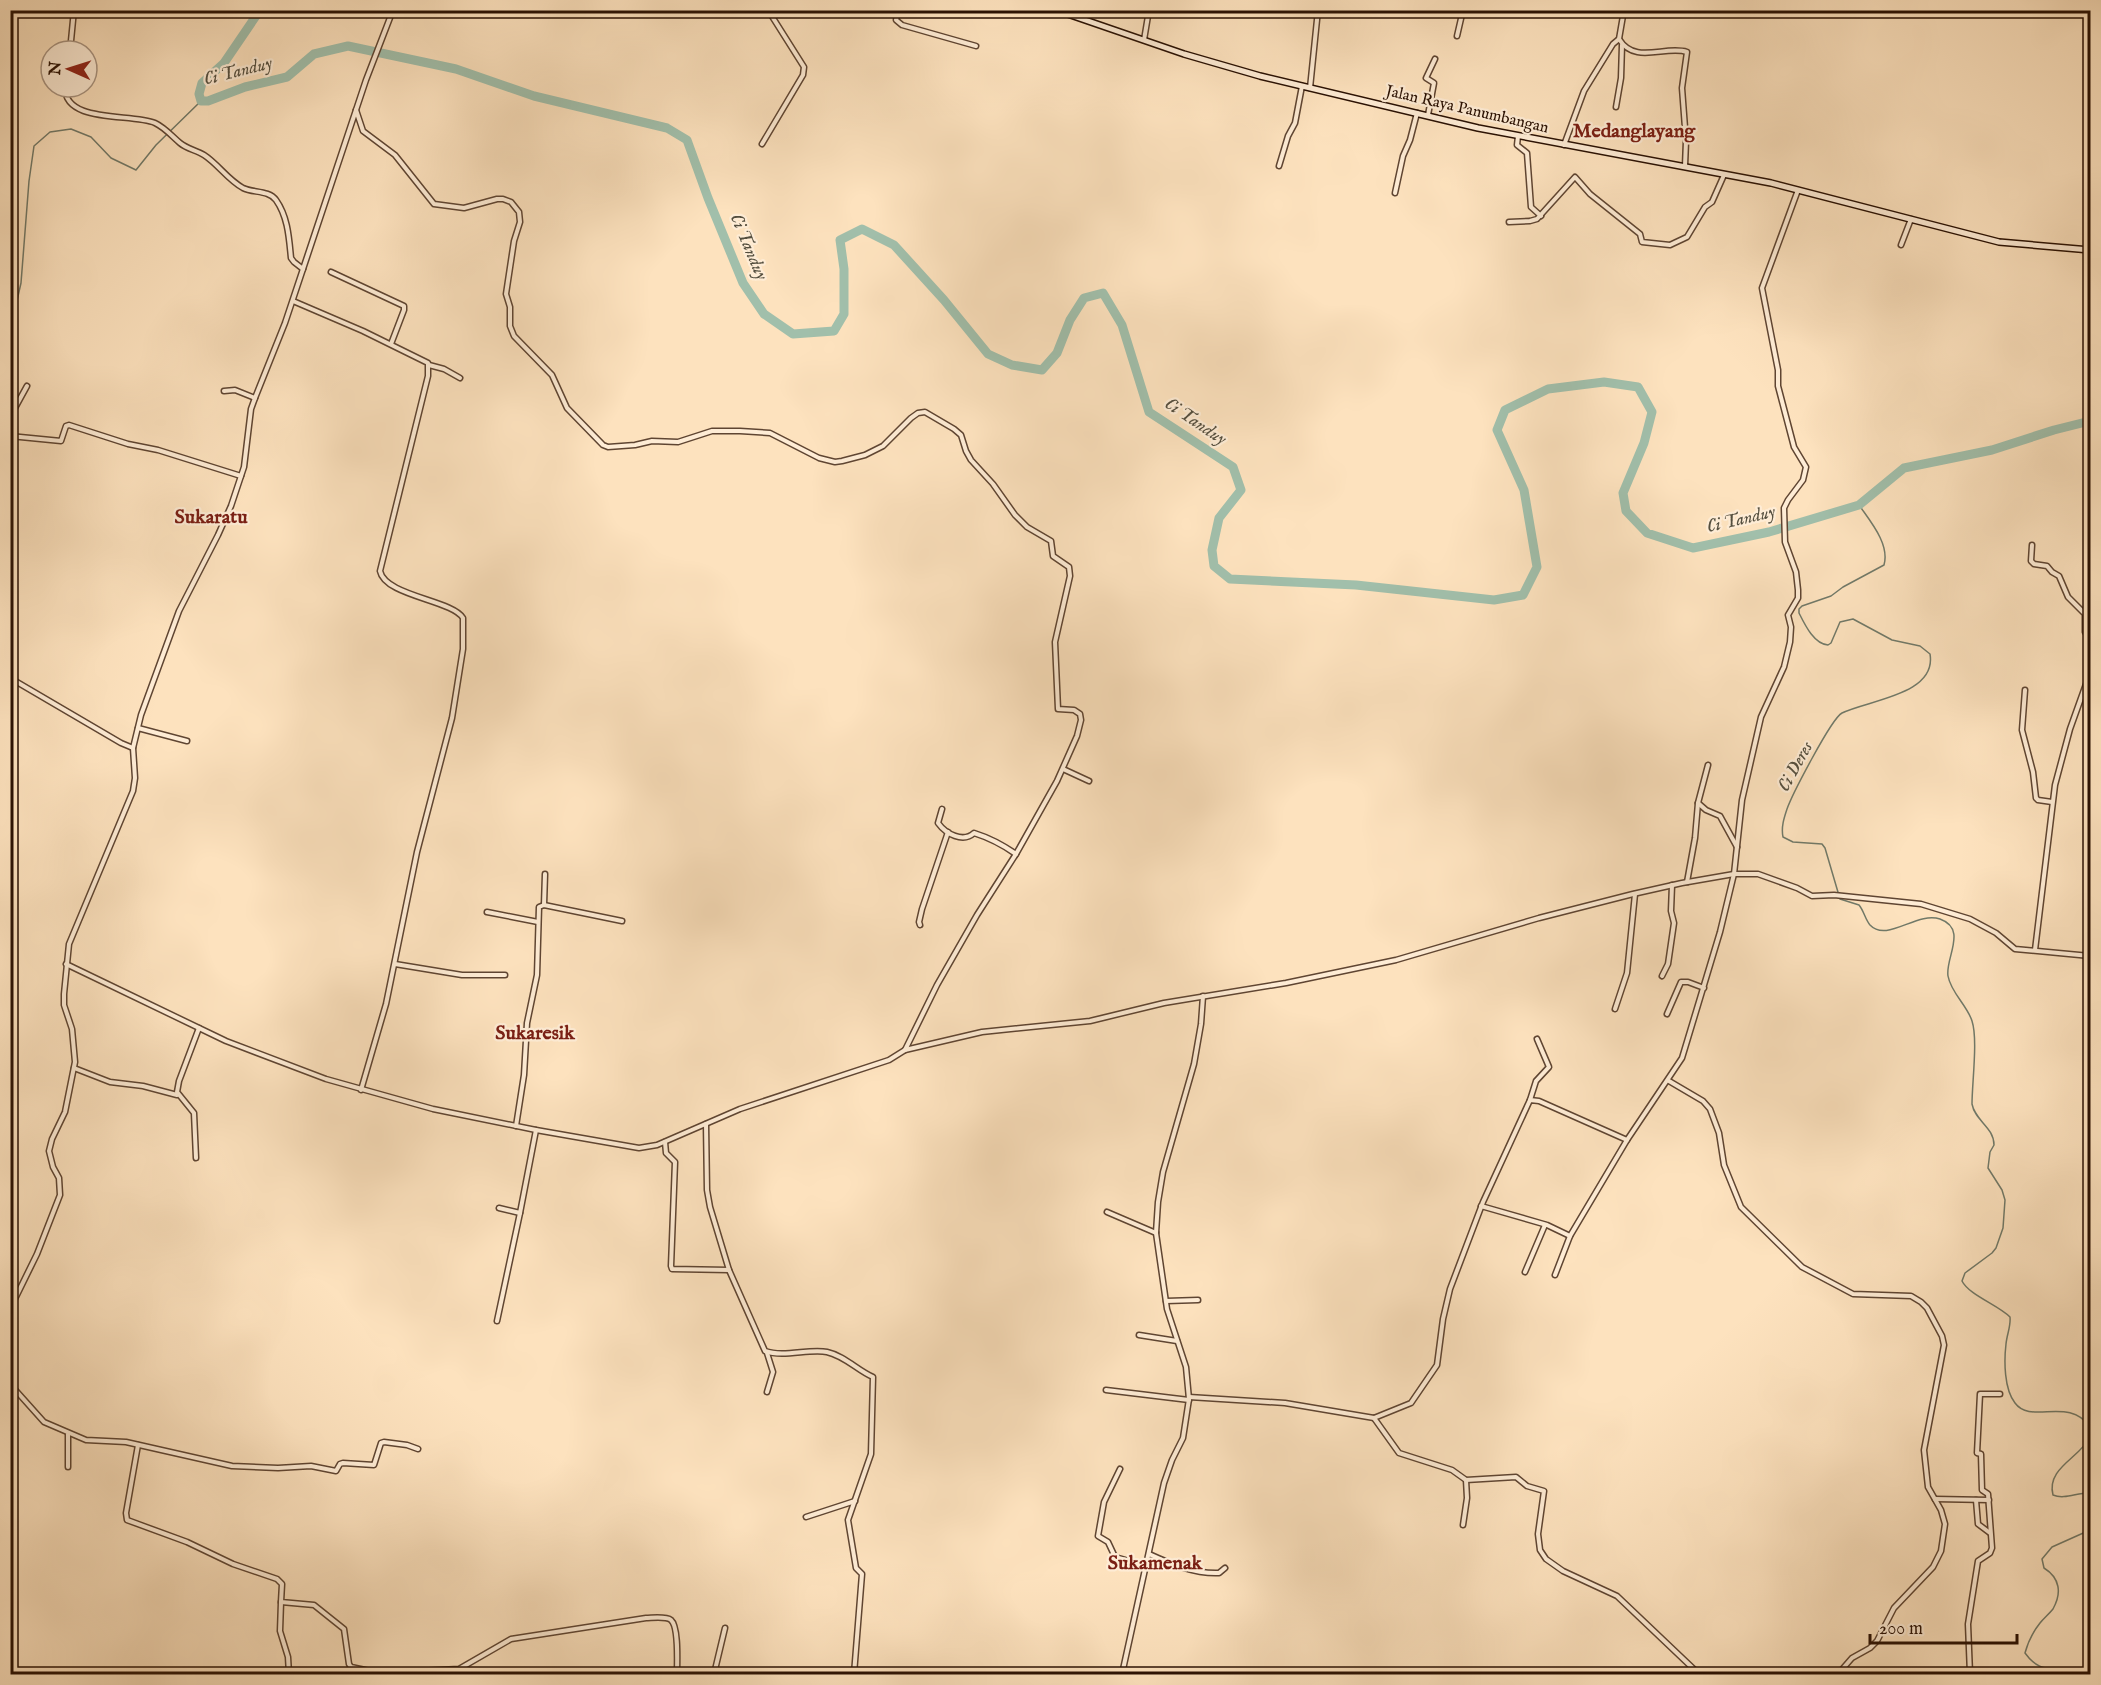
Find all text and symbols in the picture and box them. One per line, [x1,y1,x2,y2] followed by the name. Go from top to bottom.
[39,39,99,99] north arrow
[201,52,275,92] water label: Ci Tanduy
[46,61,66,77] text: N
[1382,81,1551,139] street label: Jalan Raya Panumbangan
[1573,119,1696,144] district label: Medanglayang
[724,210,772,284] water label: Ci Tanduy
[1160,393,1231,451] water label: Ci Tanduy
[1704,501,1778,539] water label: Ci Tanduy
[174,505,248,530] district label: Sukaratu
[1773,737,1819,796] water label: Ci Deres
[495,1021,576,1046] district label: Sukaresik
[1108,1551,1204,1576] district label: Sukamenak
[1870,1607,2017,1645] scale bar
[1879,1618,1923,1641] text: 200 m

